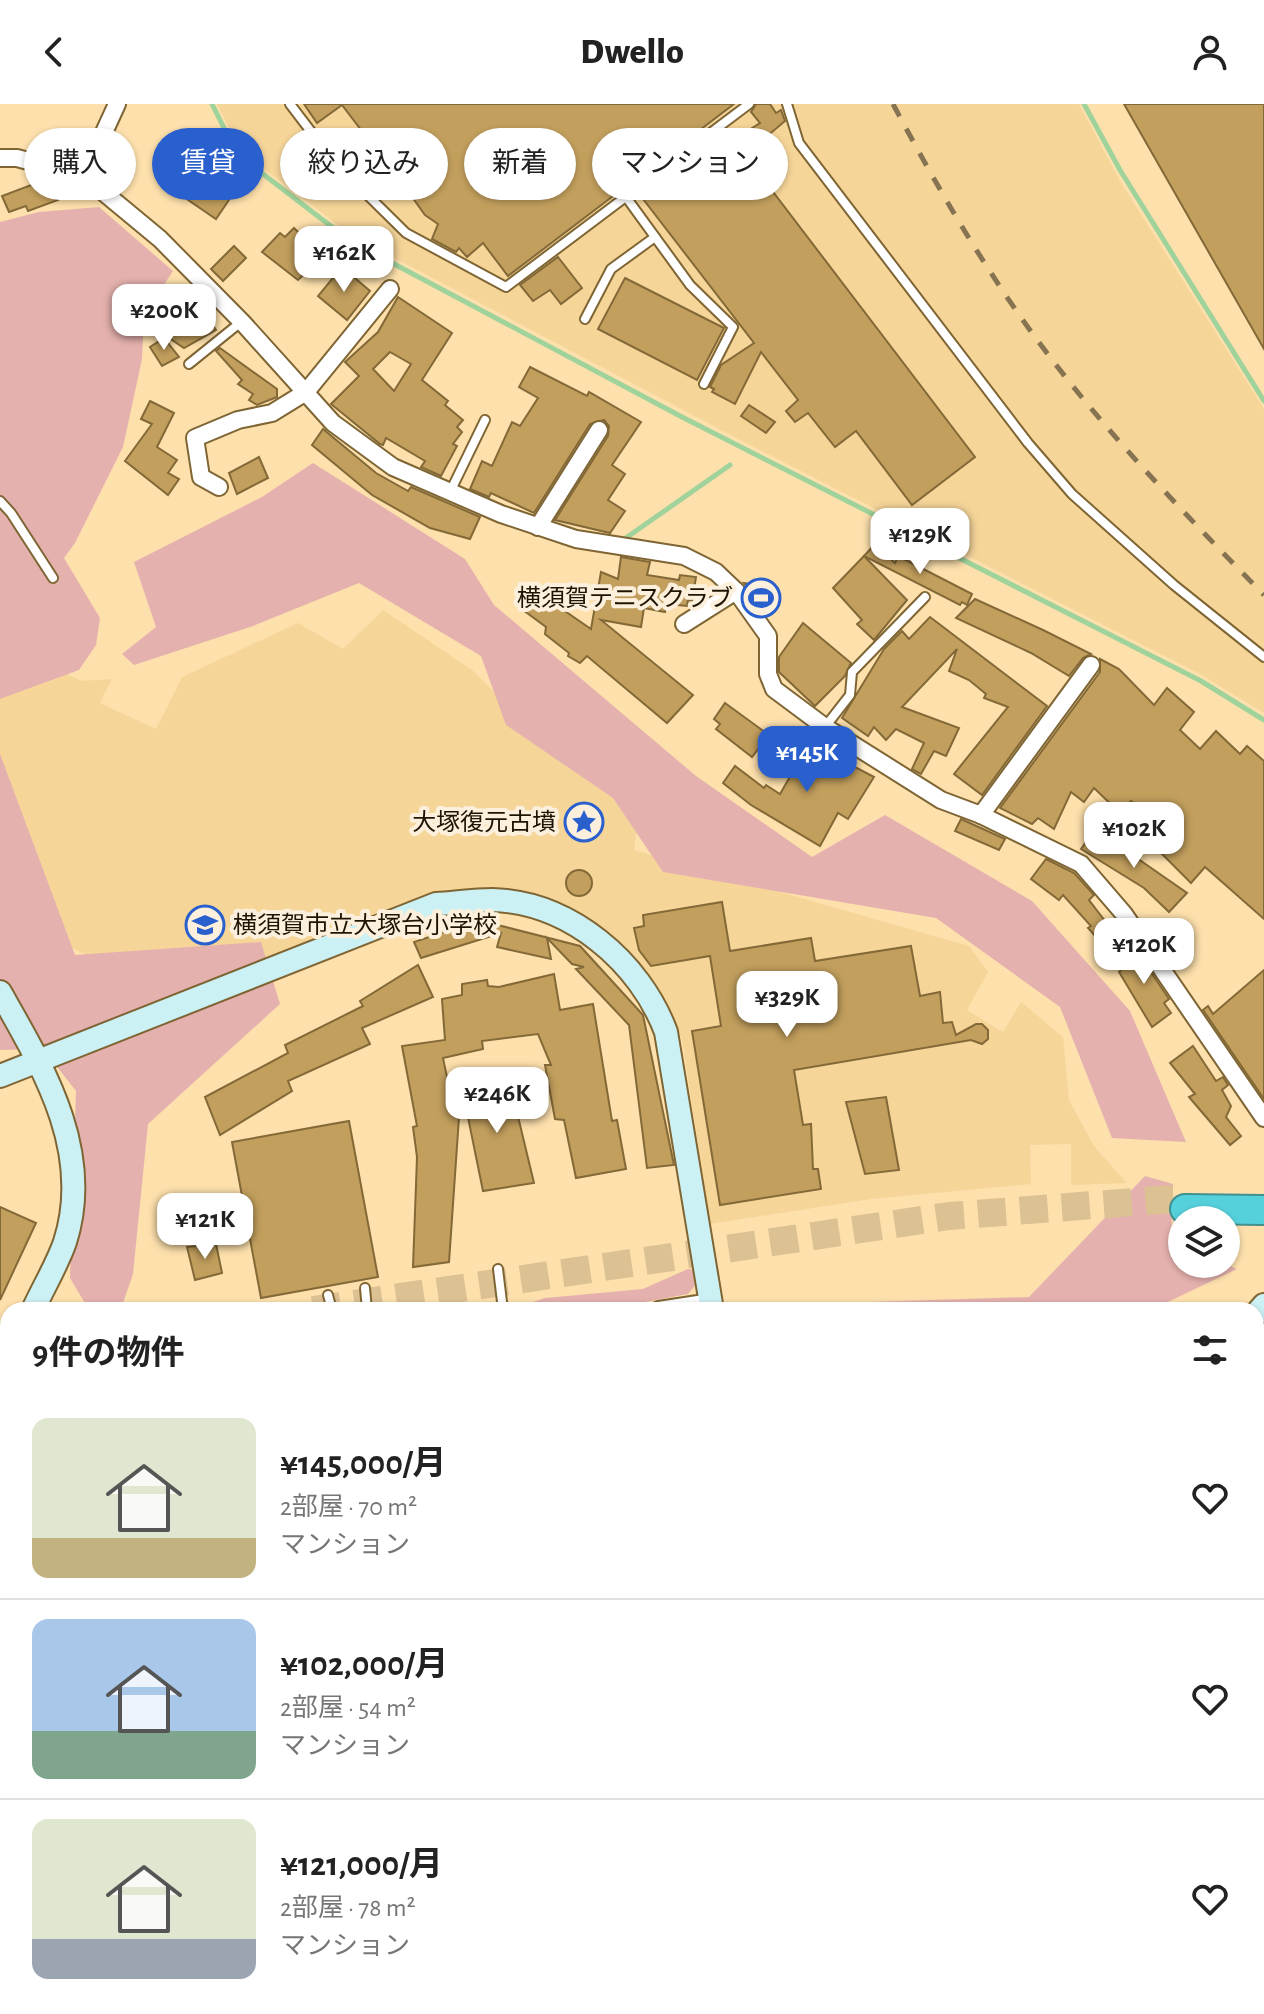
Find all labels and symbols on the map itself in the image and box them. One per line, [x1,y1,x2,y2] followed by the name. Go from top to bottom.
[288,226,400,294] pin: ¥162K
[108,284,220,352] pin: ¥200K
[864,508,976,576] pin: ¥129K
[740,577,782,619] sports icon: 横須賀テニスクラブ
[517,585,733,611] place label: 横須賀テニスクラブ
[751,726,863,794] pin: ¥145K
[563,801,605,843] place icon: 大塚復元古墳
[1078,802,1190,870] pin: ¥102K
[412,809,556,835] place label: 大塚復元古墳
[184,904,226,946] school or university icon: 横須賀市立大塚台小学校
[233,912,497,938] place label: 横須賀市立大塚台小学校
[1088,918,1200,986] pin: ¥120K
[731,971,843,1039] pin: ¥329K
[441,1067,553,1135] pin: ¥246K
[149,1193,261,1261] pin: ¥121K

